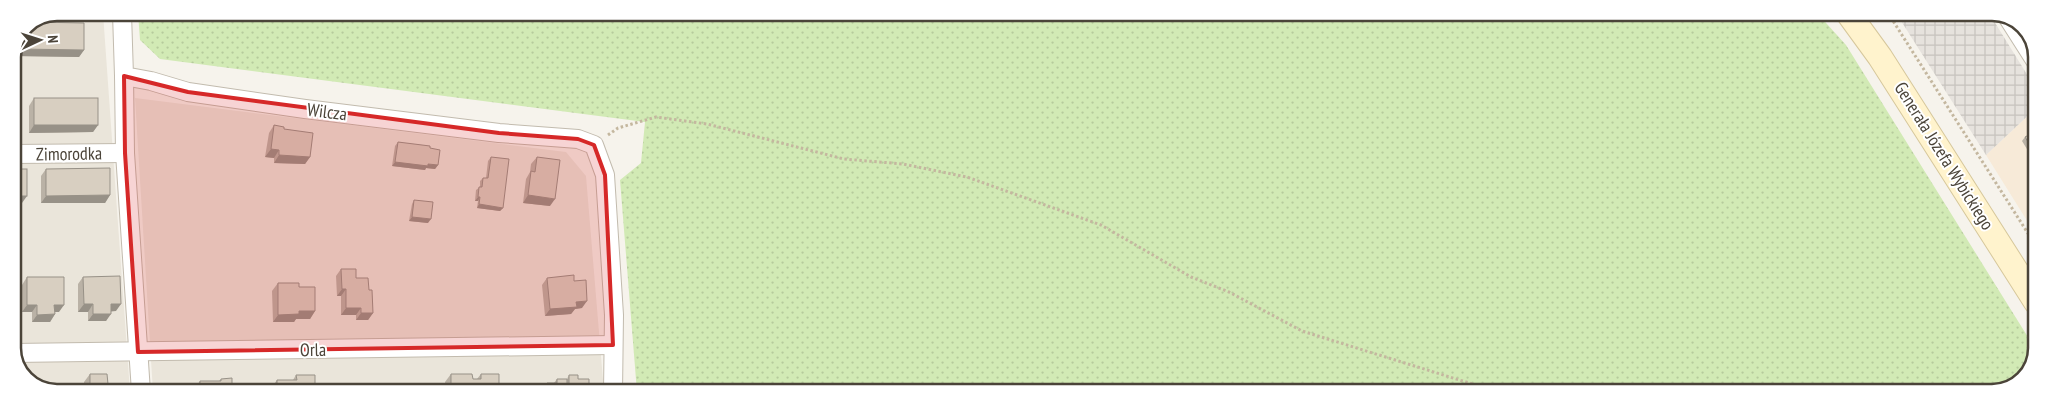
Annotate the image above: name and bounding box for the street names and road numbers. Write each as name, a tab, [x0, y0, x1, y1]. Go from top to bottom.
street label: Generała Józefa Wybickiego	[1890, 77, 1999, 234]
street label: Wilcza	[306, 98, 348, 125]
street label: Zimorodka	[36, 141, 102, 166]
street label: Orla	[300, 338, 326, 361]

